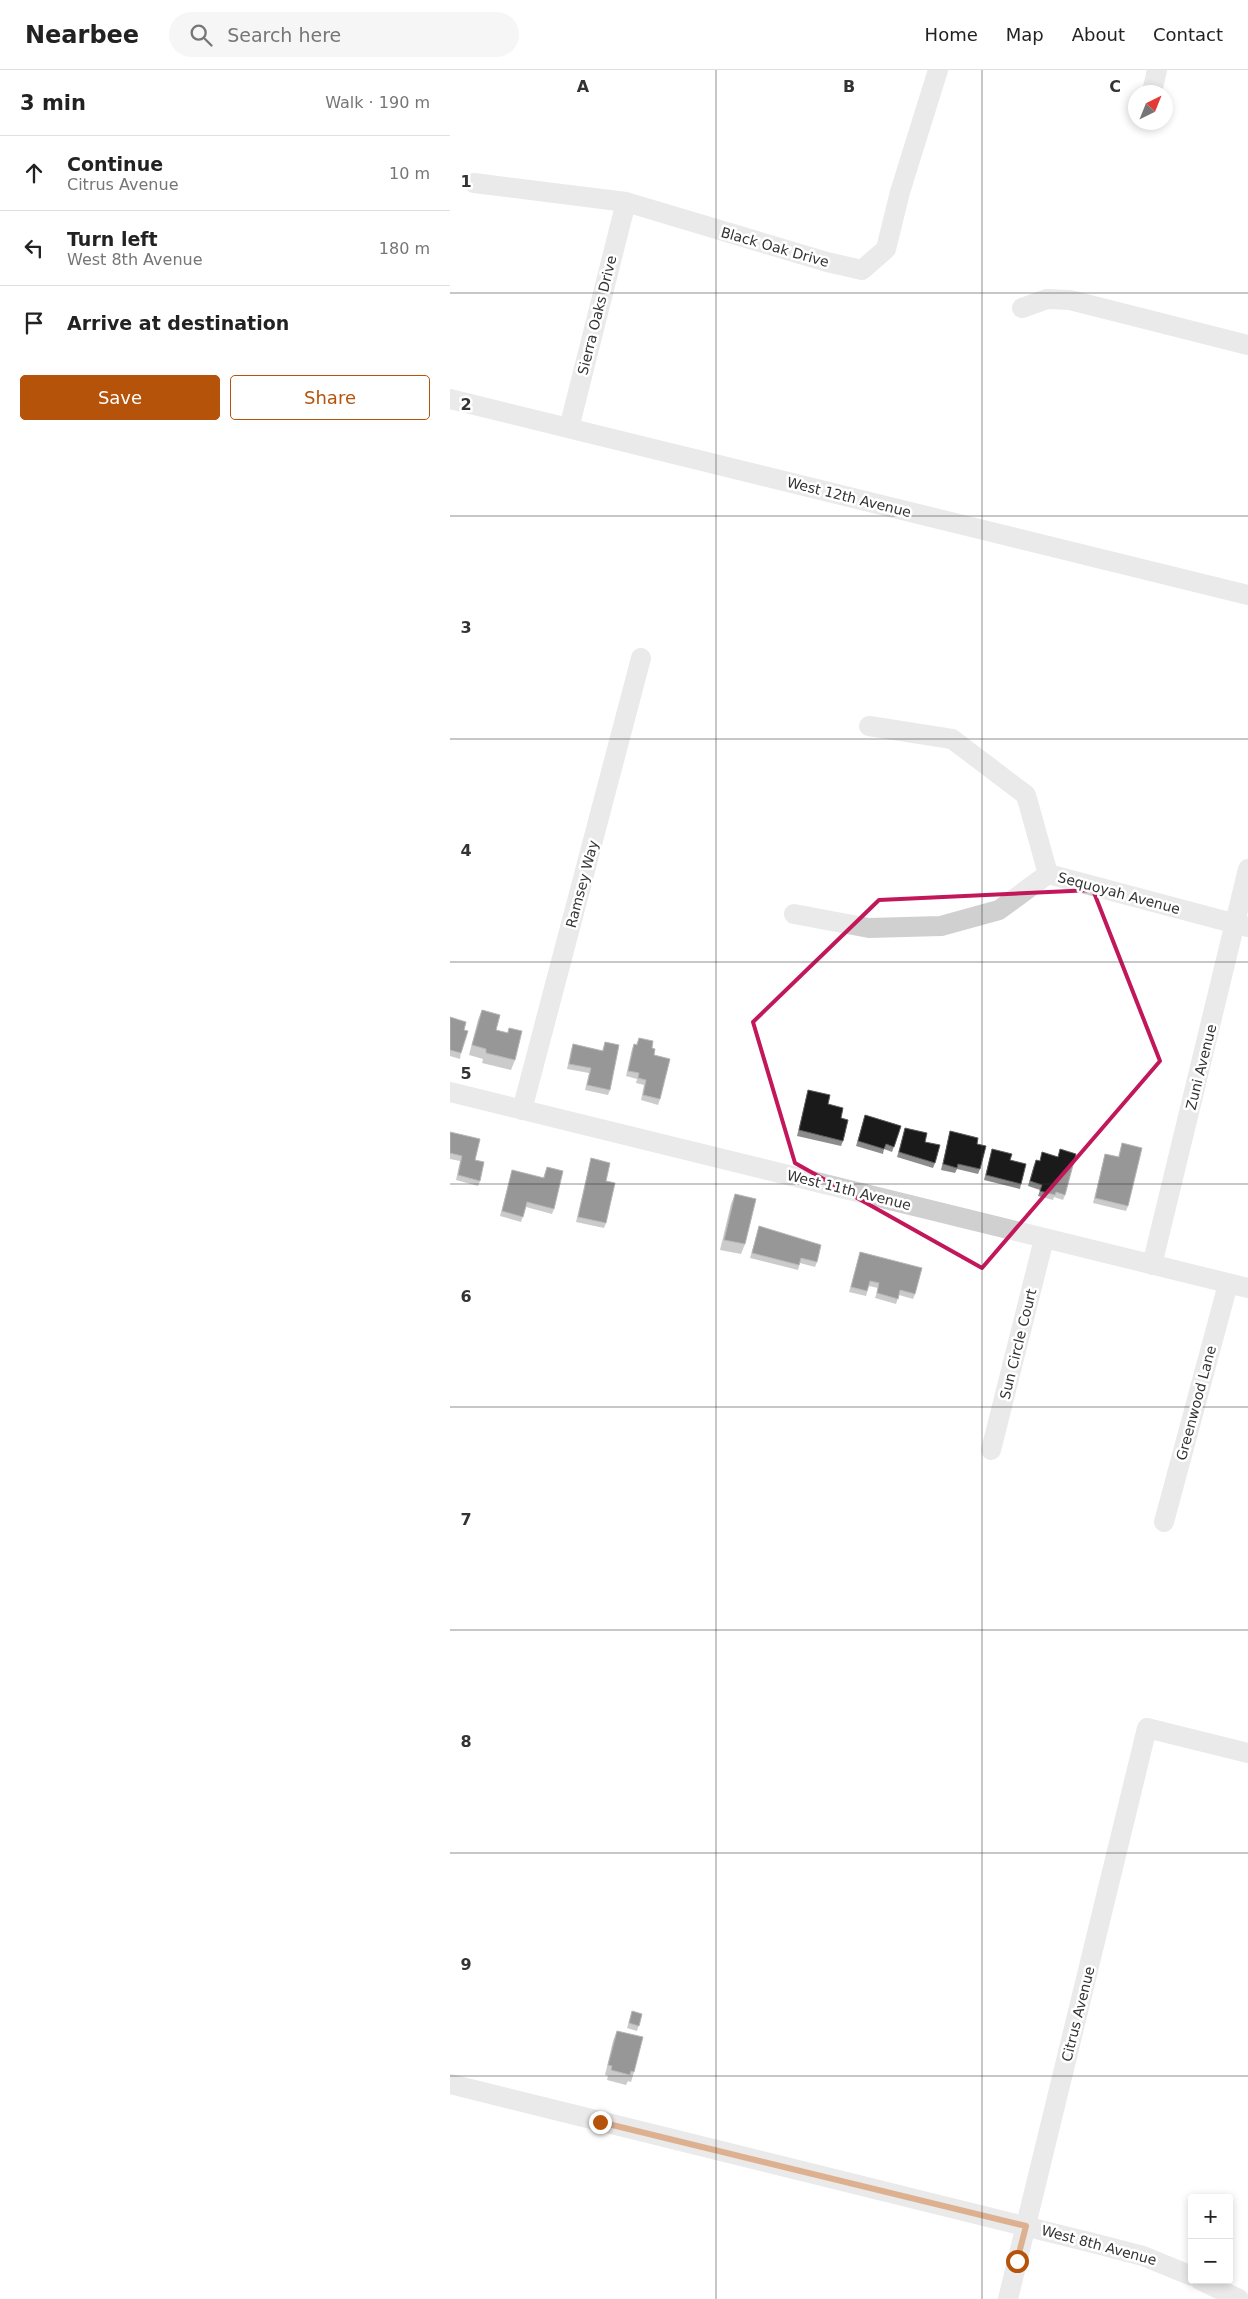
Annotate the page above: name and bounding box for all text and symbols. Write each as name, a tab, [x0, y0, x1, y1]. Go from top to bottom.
search box	[169, 12, 519, 57]
text: Nearbee	[25, 21, 139, 49]
icon: search	[187, 21, 215, 49]
text: Search here	[227, 24, 341, 46]
text: Home	[925, 24, 978, 45]
text: Map	[1006, 24, 1044, 45]
text: About	[1072, 24, 1125, 45]
text: Contact	[1153, 24, 1223, 45]
text: A	[577, 77, 590, 96]
text: B	[843, 77, 855, 96]
text: C	[1109, 77, 1121, 96]
north arrow	[1128, 85, 1173, 130]
text: 3 min	[20, 91, 86, 115]
text: Walk · 190 m	[325, 93, 430, 112]
text: Continue	[67, 153, 163, 175]
icon: ahead	[20, 159, 48, 187]
text: 10 m	[389, 164, 430, 183]
text: 1	[460, 172, 472, 191]
text: Citrus Avenue	[67, 175, 178, 194]
street label: Black Oak Drive	[719, 224, 831, 270]
text: Turn left	[67, 228, 158, 250]
icon: left	[20, 234, 48, 262]
text: 180 m	[379, 239, 430, 258]
text: West 8th Avenue	[67, 250, 203, 269]
street label: Sierra Oaks Drive	[574, 254, 620, 376]
icon: arrive	[20, 309, 48, 337]
text: Arrive at destination	[67, 312, 289, 334]
button: Save	[20, 375, 220, 420]
button: Share	[230, 375, 430, 420]
text: 2	[460, 395, 472, 414]
street label: West 12th Avenue	[785, 474, 913, 520]
text: 3	[460, 618, 472, 637]
street label: Ramsey Way	[563, 838, 601, 930]
text: 4	[460, 841, 472, 860]
street label: Sequoyah Avenue	[1056, 869, 1182, 917]
street label: Zuni Avenue	[1183, 1023, 1219, 1111]
text: 5	[460, 1064, 472, 1083]
street label: West 11th Avenue	[785, 1167, 913, 1213]
text: 6	[460, 1287, 472, 1306]
street label: Sun Circle Court	[997, 1287, 1040, 1401]
street label: Greenwood Lane	[1173, 1344, 1219, 1462]
text: 7	[460, 1510, 472, 1529]
text: 8	[460, 1732, 472, 1751]
text: 9	[460, 1955, 472, 1974]
street label: Citrus Avenue	[1058, 1965, 1098, 2063]
route end	[589, 2111, 612, 2134]
map controls	[1188, 2194, 1233, 2284]
button: +	[1188, 2194, 1233, 2239]
street label: West 8th Avenue	[1040, 2222, 1158, 2268]
button: −	[1188, 2239, 1233, 2284]
route start	[1006, 2250, 1029, 2273]

